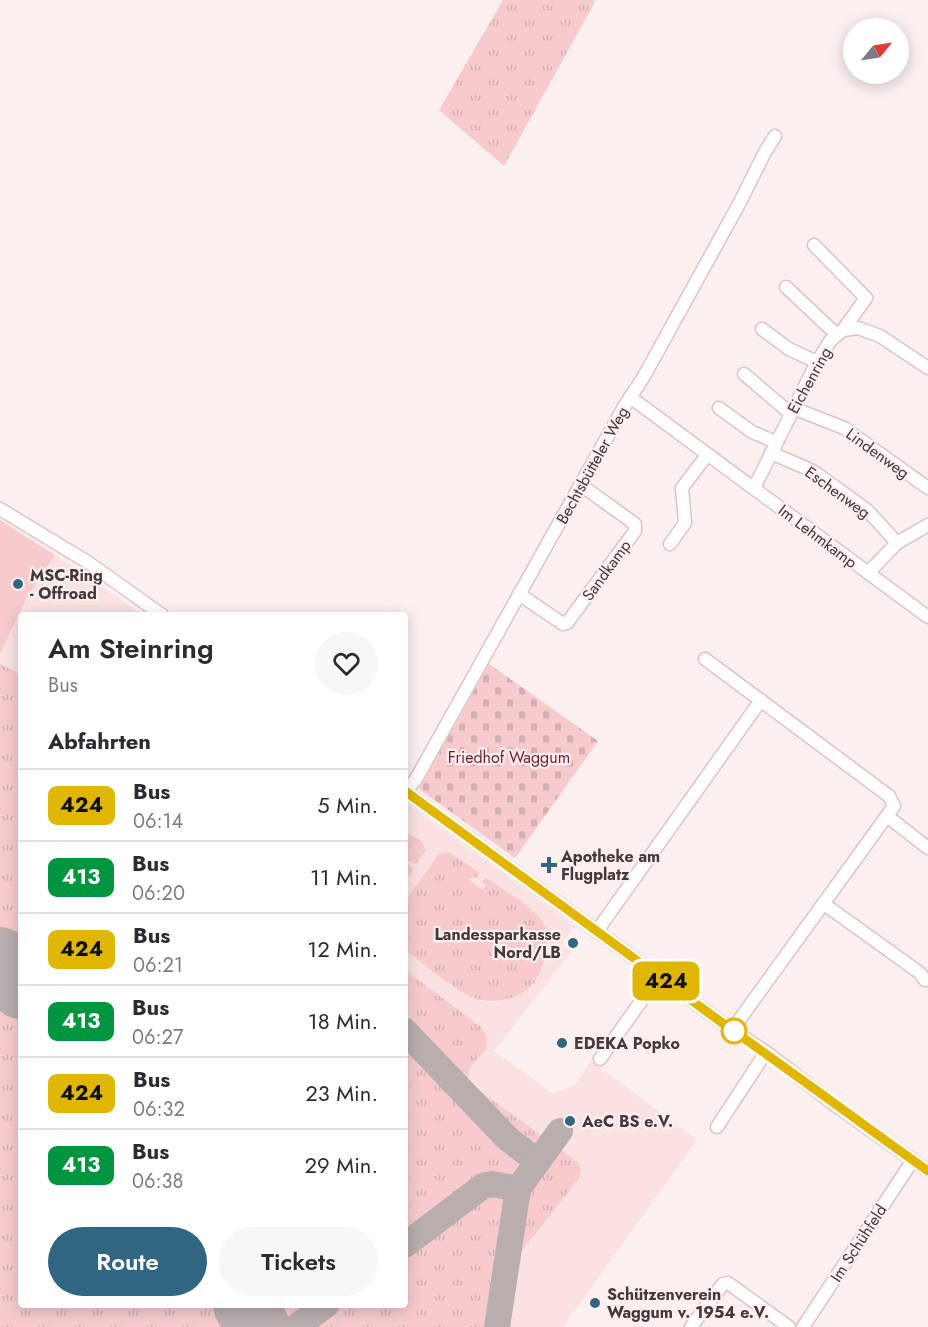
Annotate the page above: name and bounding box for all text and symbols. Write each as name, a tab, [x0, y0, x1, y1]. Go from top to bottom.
north arrow	[843, 18, 909, 84]
map controls	[843, 18, 909, 84]
street label: Eichenring	[782, 343, 837, 418]
street label: Bechtsbütteler Weg	[551, 402, 634, 528]
street label: Lindenweg	[841, 423, 914, 484]
street label: Eschenweg	[800, 461, 875, 524]
street label: Im Lehmkamp	[773, 499, 862, 574]
street label: Sandkamp	[576, 535, 636, 606]
place label: MSC-Ring - Offroad	[30, 564, 103, 605]
marker: MSC-Ring - Offroad	[11, 577, 25, 591]
text: Am Steinring	[48, 628, 214, 669]
button: heart	[315, 632, 378, 695]
text: Bus	[48, 671, 78, 700]
text: Abfahrten	[48, 725, 151, 757]
park label: Friedhof Waggum	[448, 746, 570, 769]
text: Bus	[133, 775, 170, 807]
text: 5 Min.	[317, 789, 378, 821]
text: 424	[60, 790, 103, 820]
text: 06:14	[133, 807, 183, 836]
place label: Apotheke am Flugplatz	[560, 845, 660, 886]
text: Bus	[132, 847, 169, 879]
marker: Apotheke am Flugplatz	[542, 858, 556, 872]
text: 11 Min.	[310, 861, 378, 893]
text: 413	[62, 862, 100, 892]
text: 06:20	[132, 879, 185, 908]
text: Bus	[133, 919, 170, 951]
place label: Landessparkasse Nord/LB	[434, 923, 561, 964]
text: 12 Min.	[307, 933, 378, 965]
text: 424	[60, 934, 103, 964]
marker: Landessparkasse Nord/LB	[566, 936, 580, 950]
text: 06:21	[133, 951, 183, 980]
line badge: 424	[632, 962, 700, 1000]
text: 424	[644, 966, 688, 996]
text: Bus	[132, 991, 169, 1023]
text: 18 Min.	[308, 1005, 378, 1037]
text: 413	[62, 1006, 100, 1036]
unlabelled marker	[721, 1018, 747, 1044]
text: 06:27	[132, 1023, 183, 1052]
place label: EDEKA Popko	[574, 1032, 680, 1055]
marker: EDEKA Popko	[555, 1036, 569, 1050]
text: Bus	[133, 1063, 170, 1095]
text: 23 Min.	[305, 1077, 378, 1109]
text: 424	[60, 1078, 103, 1108]
text: 06:32	[133, 1095, 185, 1124]
place label: AeC BS e.V.	[581, 1110, 673, 1133]
marker: AeC BS e.V.	[563, 1114, 577, 1128]
text: Bus	[132, 1135, 169, 1167]
text: 29 Min.	[305, 1149, 378, 1181]
text: 413	[62, 1150, 100, 1180]
text: 06:38	[132, 1167, 183, 1196]
street label: Im Schühfeld	[825, 1200, 892, 1287]
button: Route	[48, 1227, 207, 1296]
button: Tickets	[219, 1227, 378, 1296]
place label: Schützenverein Waggum v. 1954 e.V.	[607, 1283, 769, 1324]
marker: Schützenverein Waggum v. 1954 e.V.	[588, 1296, 602, 1310]

